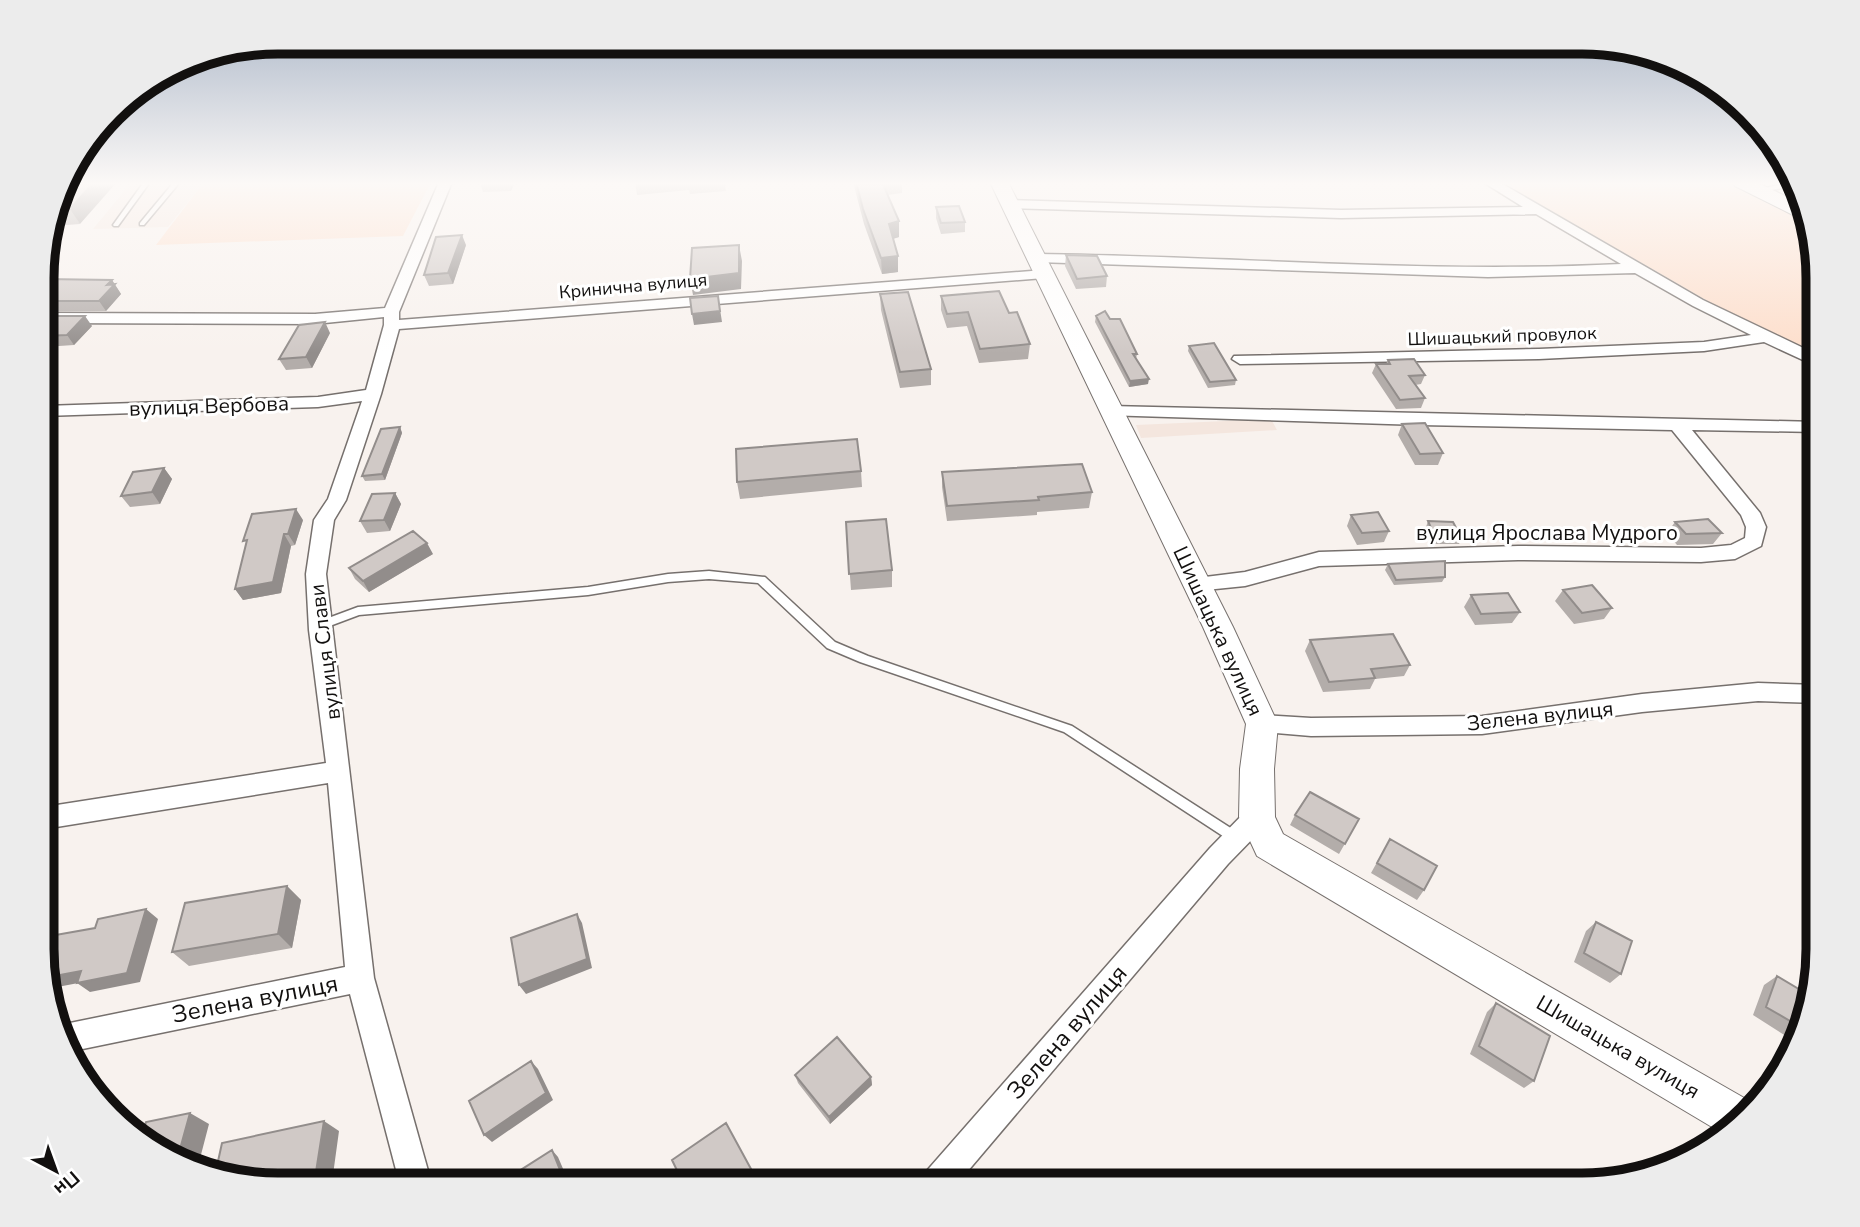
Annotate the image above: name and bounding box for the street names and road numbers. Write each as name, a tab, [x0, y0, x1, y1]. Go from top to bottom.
street label: Кринична вулиця	[558, 268, 708, 304]
street label: Шишацький провулок	[1407, 321, 1597, 351]
street label: вулиця Вербова	[129, 389, 289, 423]
street label: вулиця Ярослава Мудрого	[1416, 519, 1678, 547]
street label: Шишацька вулиця	[1166, 542, 1270, 720]
street label: вулиця Слави	[303, 582, 347, 722]
street label: Зелена вулиця	[1465, 694, 1615, 738]
street label: Зелена вулиця	[1000, 958, 1134, 1106]
street label: Зелена вулиця	[169, 967, 341, 1031]
street label: Шишацька вулиця	[1531, 989, 1705, 1105]

